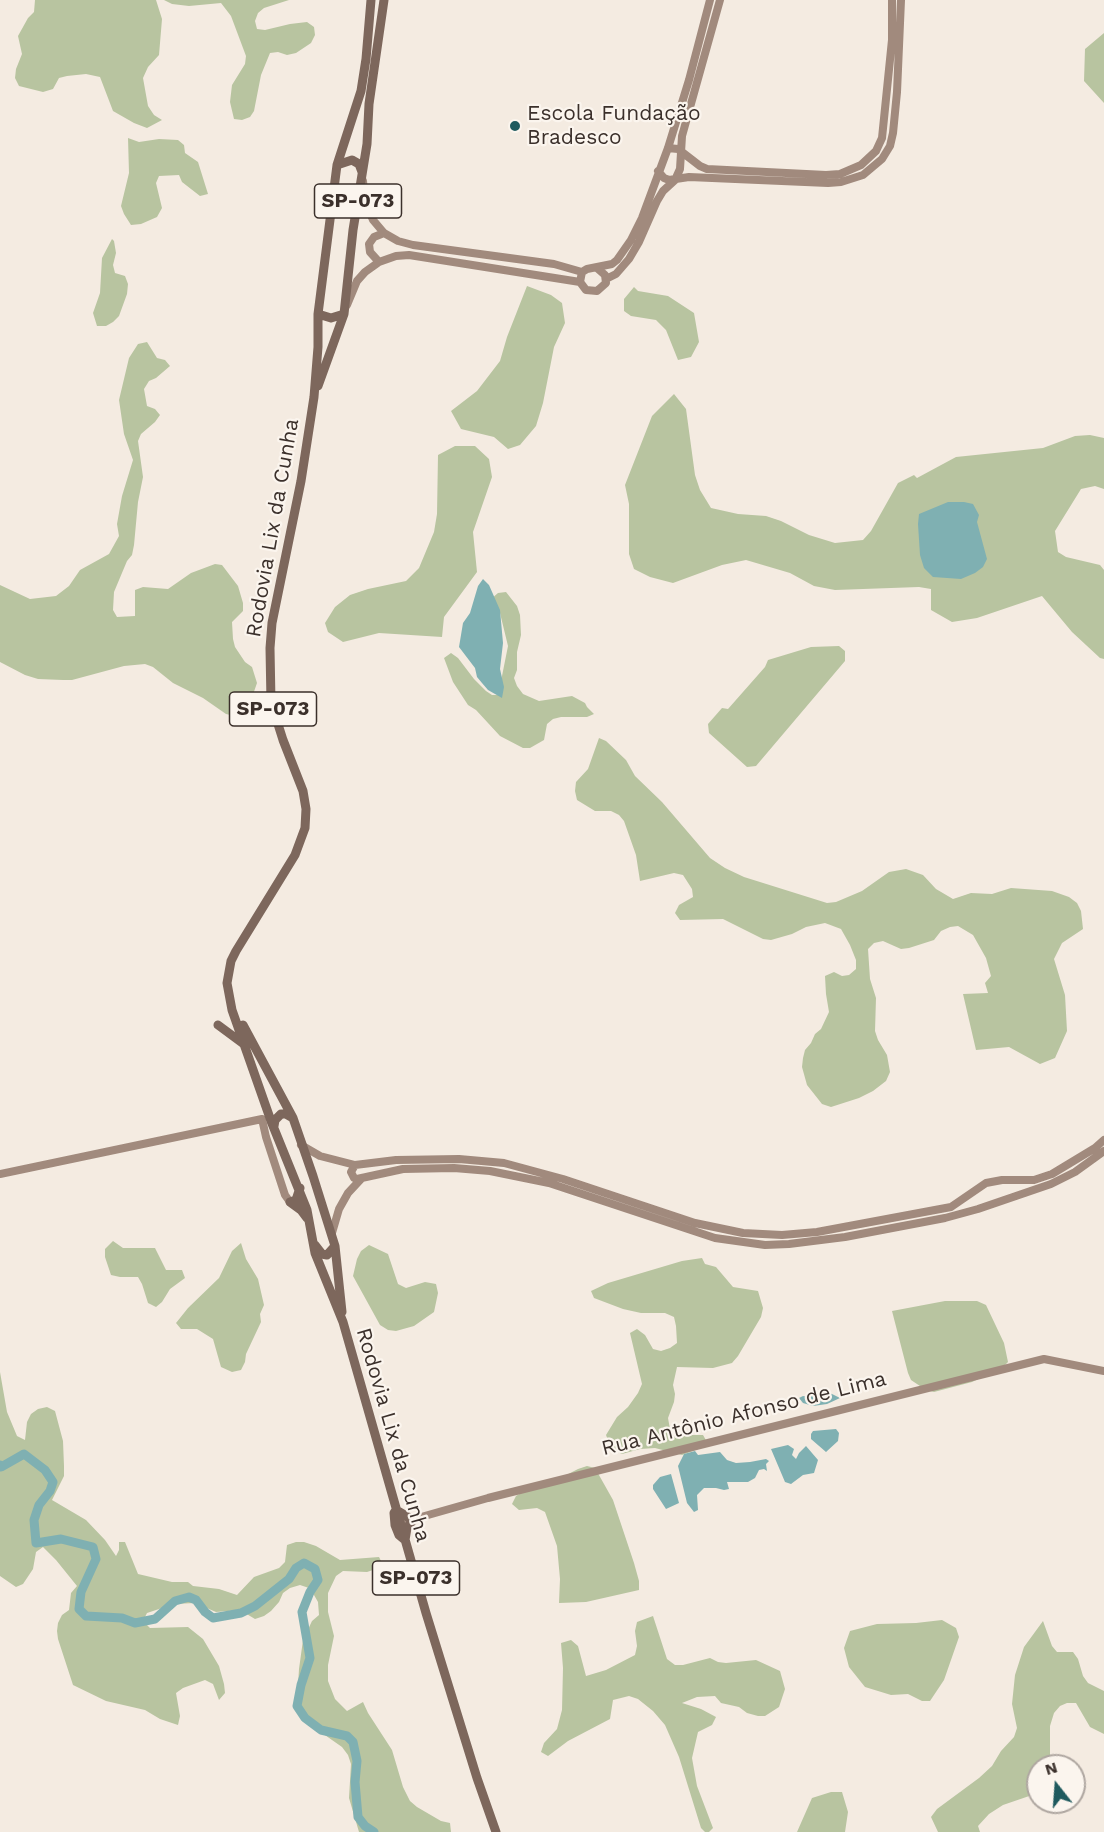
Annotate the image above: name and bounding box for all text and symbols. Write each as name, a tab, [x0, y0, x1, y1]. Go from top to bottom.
place label: Escola Fundação Bradesco	[527, 101, 700, 151]
marker: Escola Fundação Bradesco	[508, 119, 522, 133]
road number: SP-073	[314, 184, 401, 218]
street label: Rodovia Lix da Cunha	[241, 417, 305, 639]
road number: SP-073	[230, 692, 316, 726]
street label: Rodovia Lix da Cunha	[350, 1325, 436, 1545]
street label: Rua Antônio Afonso de Lima	[599, 1366, 889, 1462]
road number: SP-073	[372, 1561, 460, 1595]
north arrow	[1026, 1754, 1086, 1814]
text: N	[1043, 1757, 1060, 1779]

